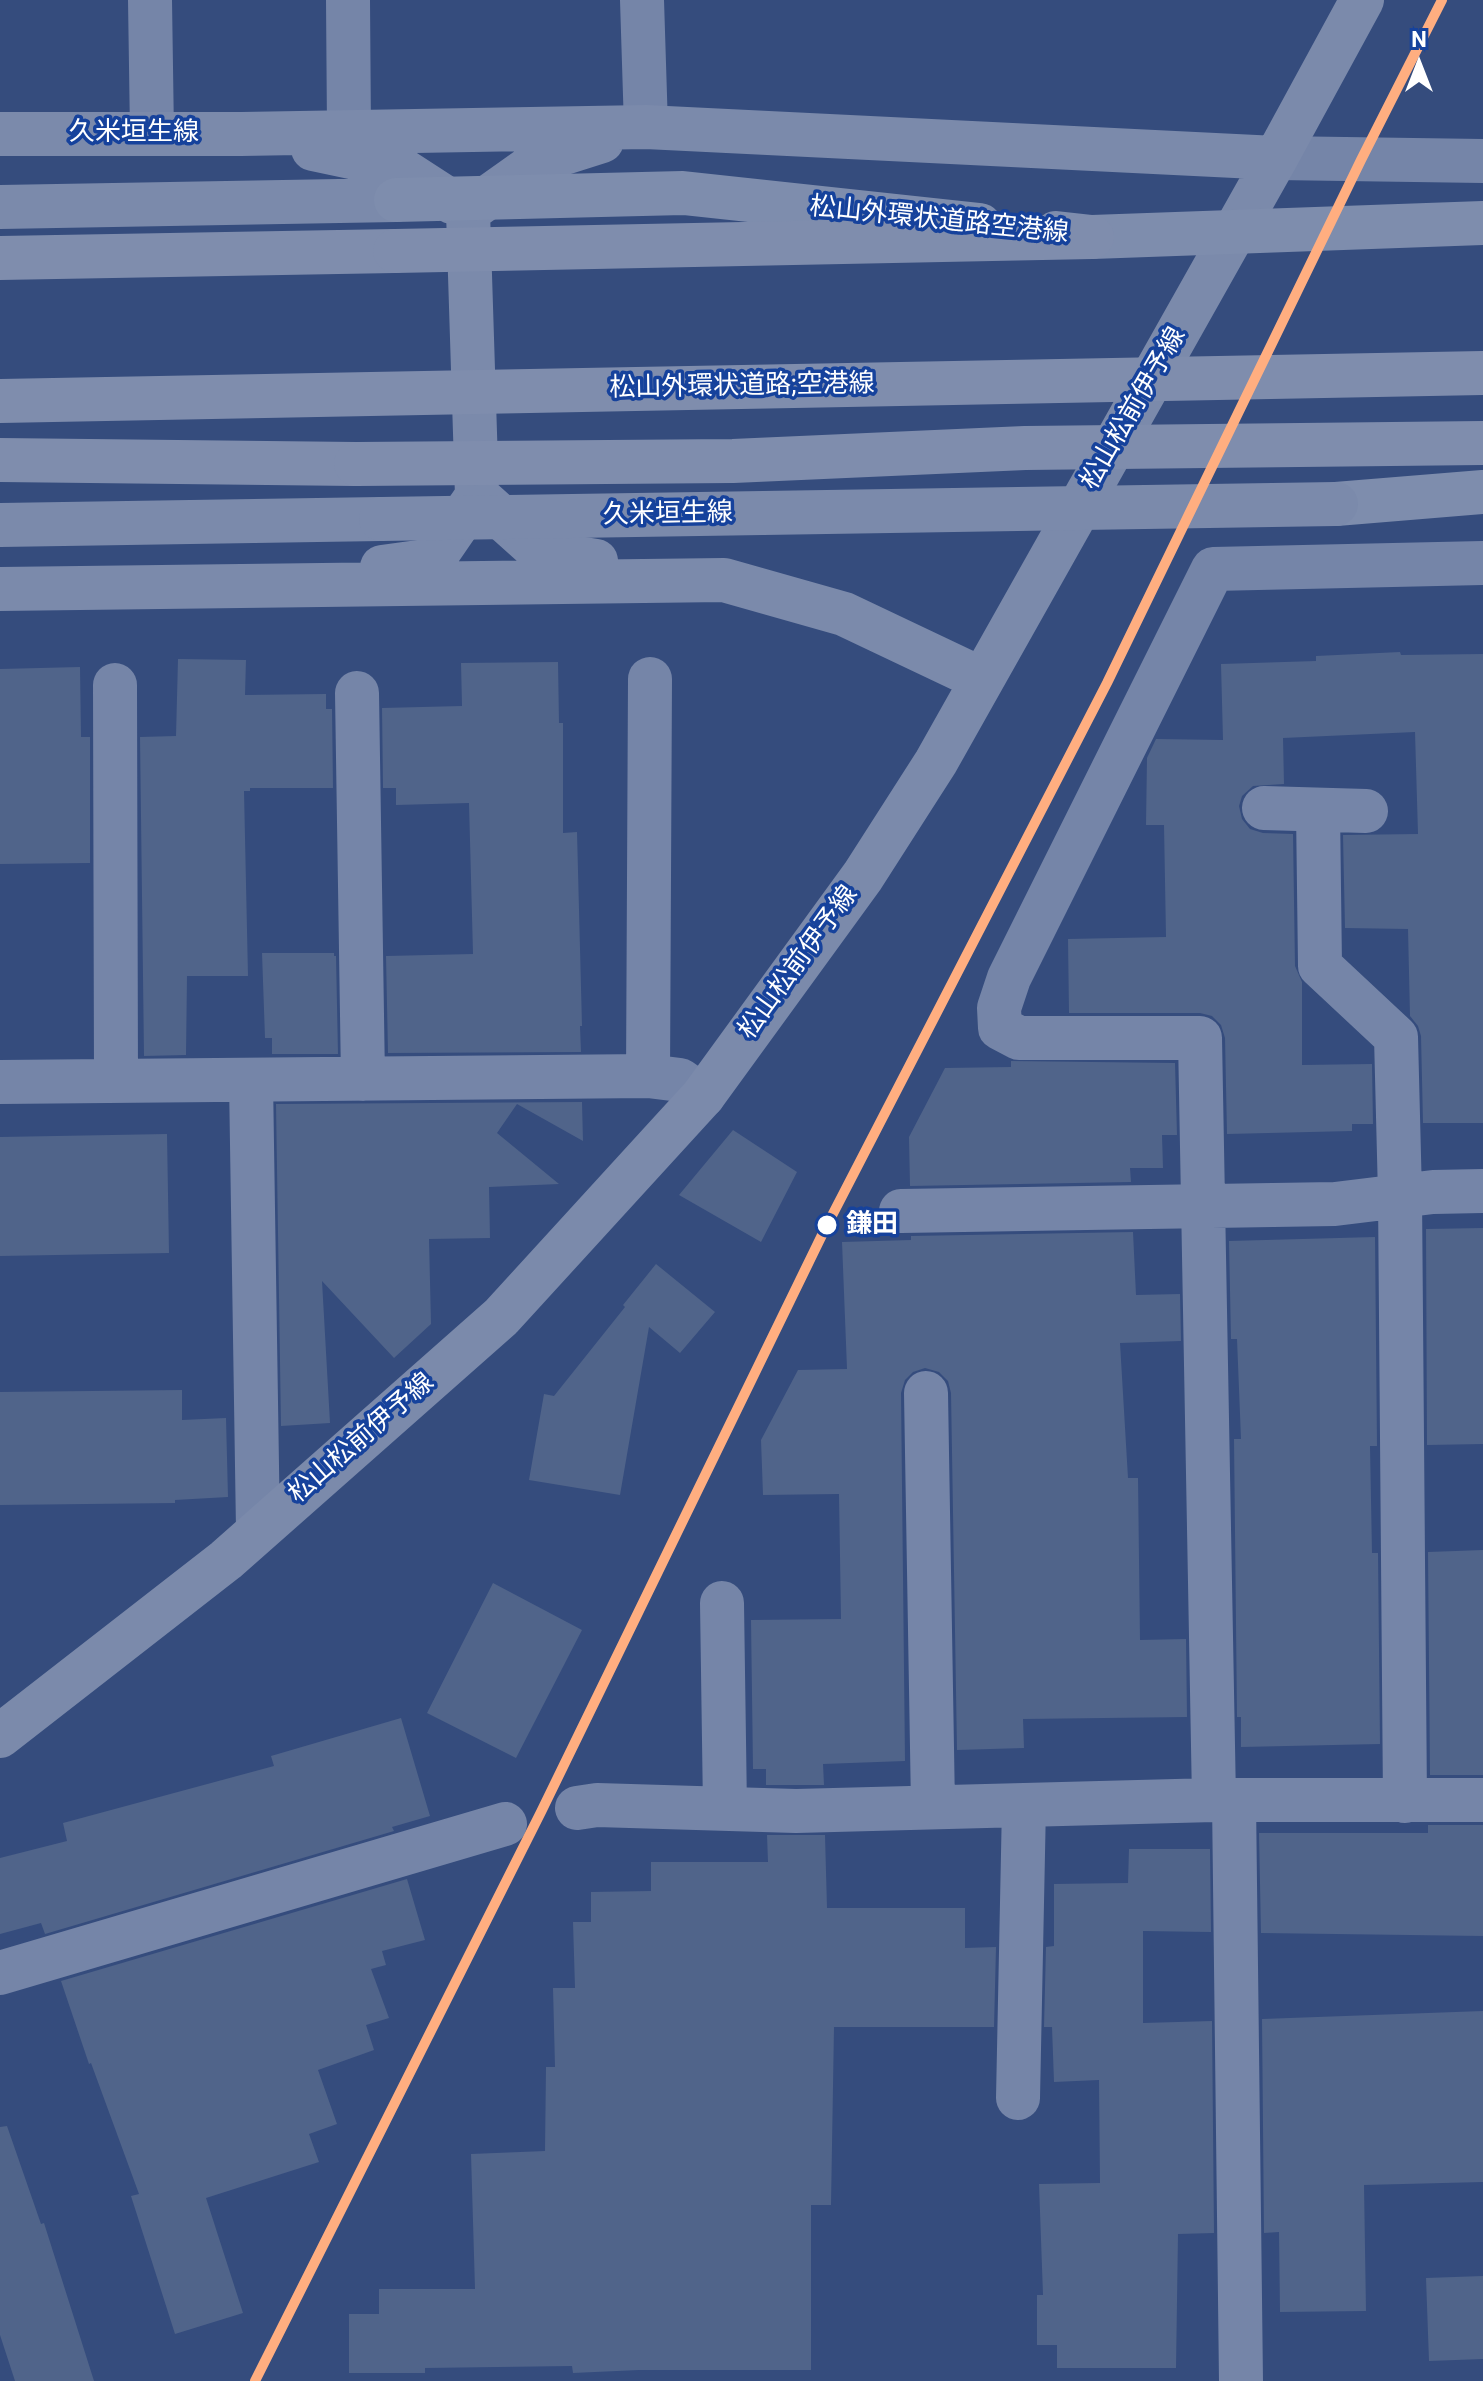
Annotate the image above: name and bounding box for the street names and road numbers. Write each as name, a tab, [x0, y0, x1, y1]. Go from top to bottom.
street label: 久米垣生線	[69, 117, 199, 149]
street label: 松山外環状道路空港線	[808, 192, 1070, 250]
street label: 松山松前伊予線	[1075, 322, 1193, 496]
street label: 松山外環状道路;空港線	[609, 369, 875, 405]
street label: 久米垣生線	[603, 498, 733, 532]
street label: 松山松前伊予線	[733, 880, 865, 1046]
street label: 松山松前伊予線	[283, 1368, 441, 1510]

